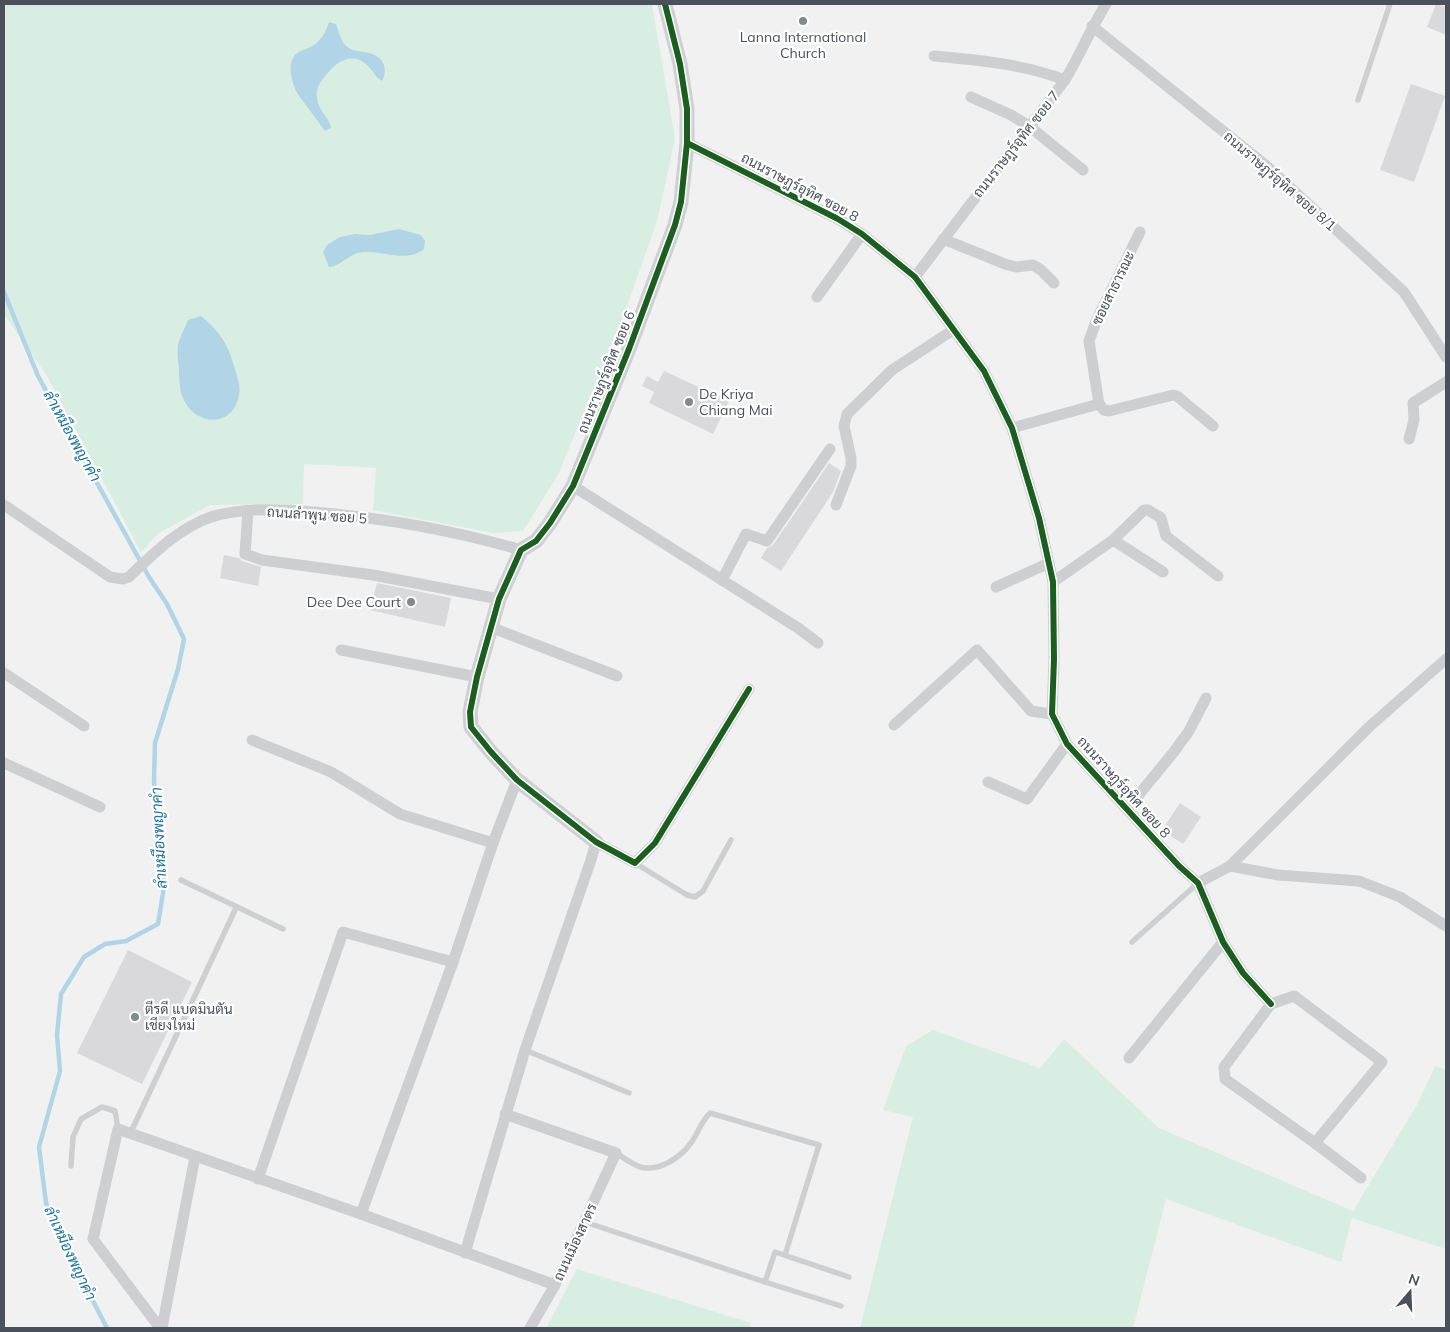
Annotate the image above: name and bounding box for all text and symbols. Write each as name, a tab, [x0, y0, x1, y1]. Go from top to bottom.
marker: Lanna International Church	[797, 15, 809, 27]
place label: Lanna International Church	[740, 28, 866, 62]
street label: ถนนราษฎร์อุทิศ ซอย 7	[969, 87, 1064, 202]
street label: ถนนราษฎร์อุทิศ ซอย 8/1	[1219, 127, 1340, 236]
street label: ถนนราษฎร์อุทิศ ซอย 8	[738, 148, 862, 227]
street label: ซอยสาธารณะ	[1087, 248, 1139, 328]
street label: ถนนราษฎร์อุทิศ ซอย 6	[573, 308, 640, 436]
place label: De Kriya Chiang Mai	[699, 385, 773, 419]
water label: ลำเหมืองพญาคำ	[39, 387, 105, 485]
marker: De Kriya Chiang Mai	[683, 396, 695, 408]
street label: ถนนลำพูน ซอย 5	[266, 503, 368, 528]
place label: Dee Dee Court	[307, 593, 401, 611]
marker: Dee Dee Court	[405, 596, 417, 608]
street label: ถนนราษฎร์อุทิศ ซอย 8	[1073, 732, 1174, 842]
water label: ลำเหมืองพญาคำ	[146, 787, 171, 889]
place label: ตีรดี แบดมินตัน เชียงใหม่	[145, 1000, 233, 1034]
marker: ตีรดี แบดมินตัน เชียงใหม่	[129, 1011, 141, 1023]
street label: ถนนเมืองสาตร	[549, 1200, 601, 1284]
water label: ลำเหมืองพญาคำ	[40, 1203, 101, 1303]
north arrow	[1385, 1267, 1435, 1317]
text: N	[1406, 1269, 1422, 1290]

